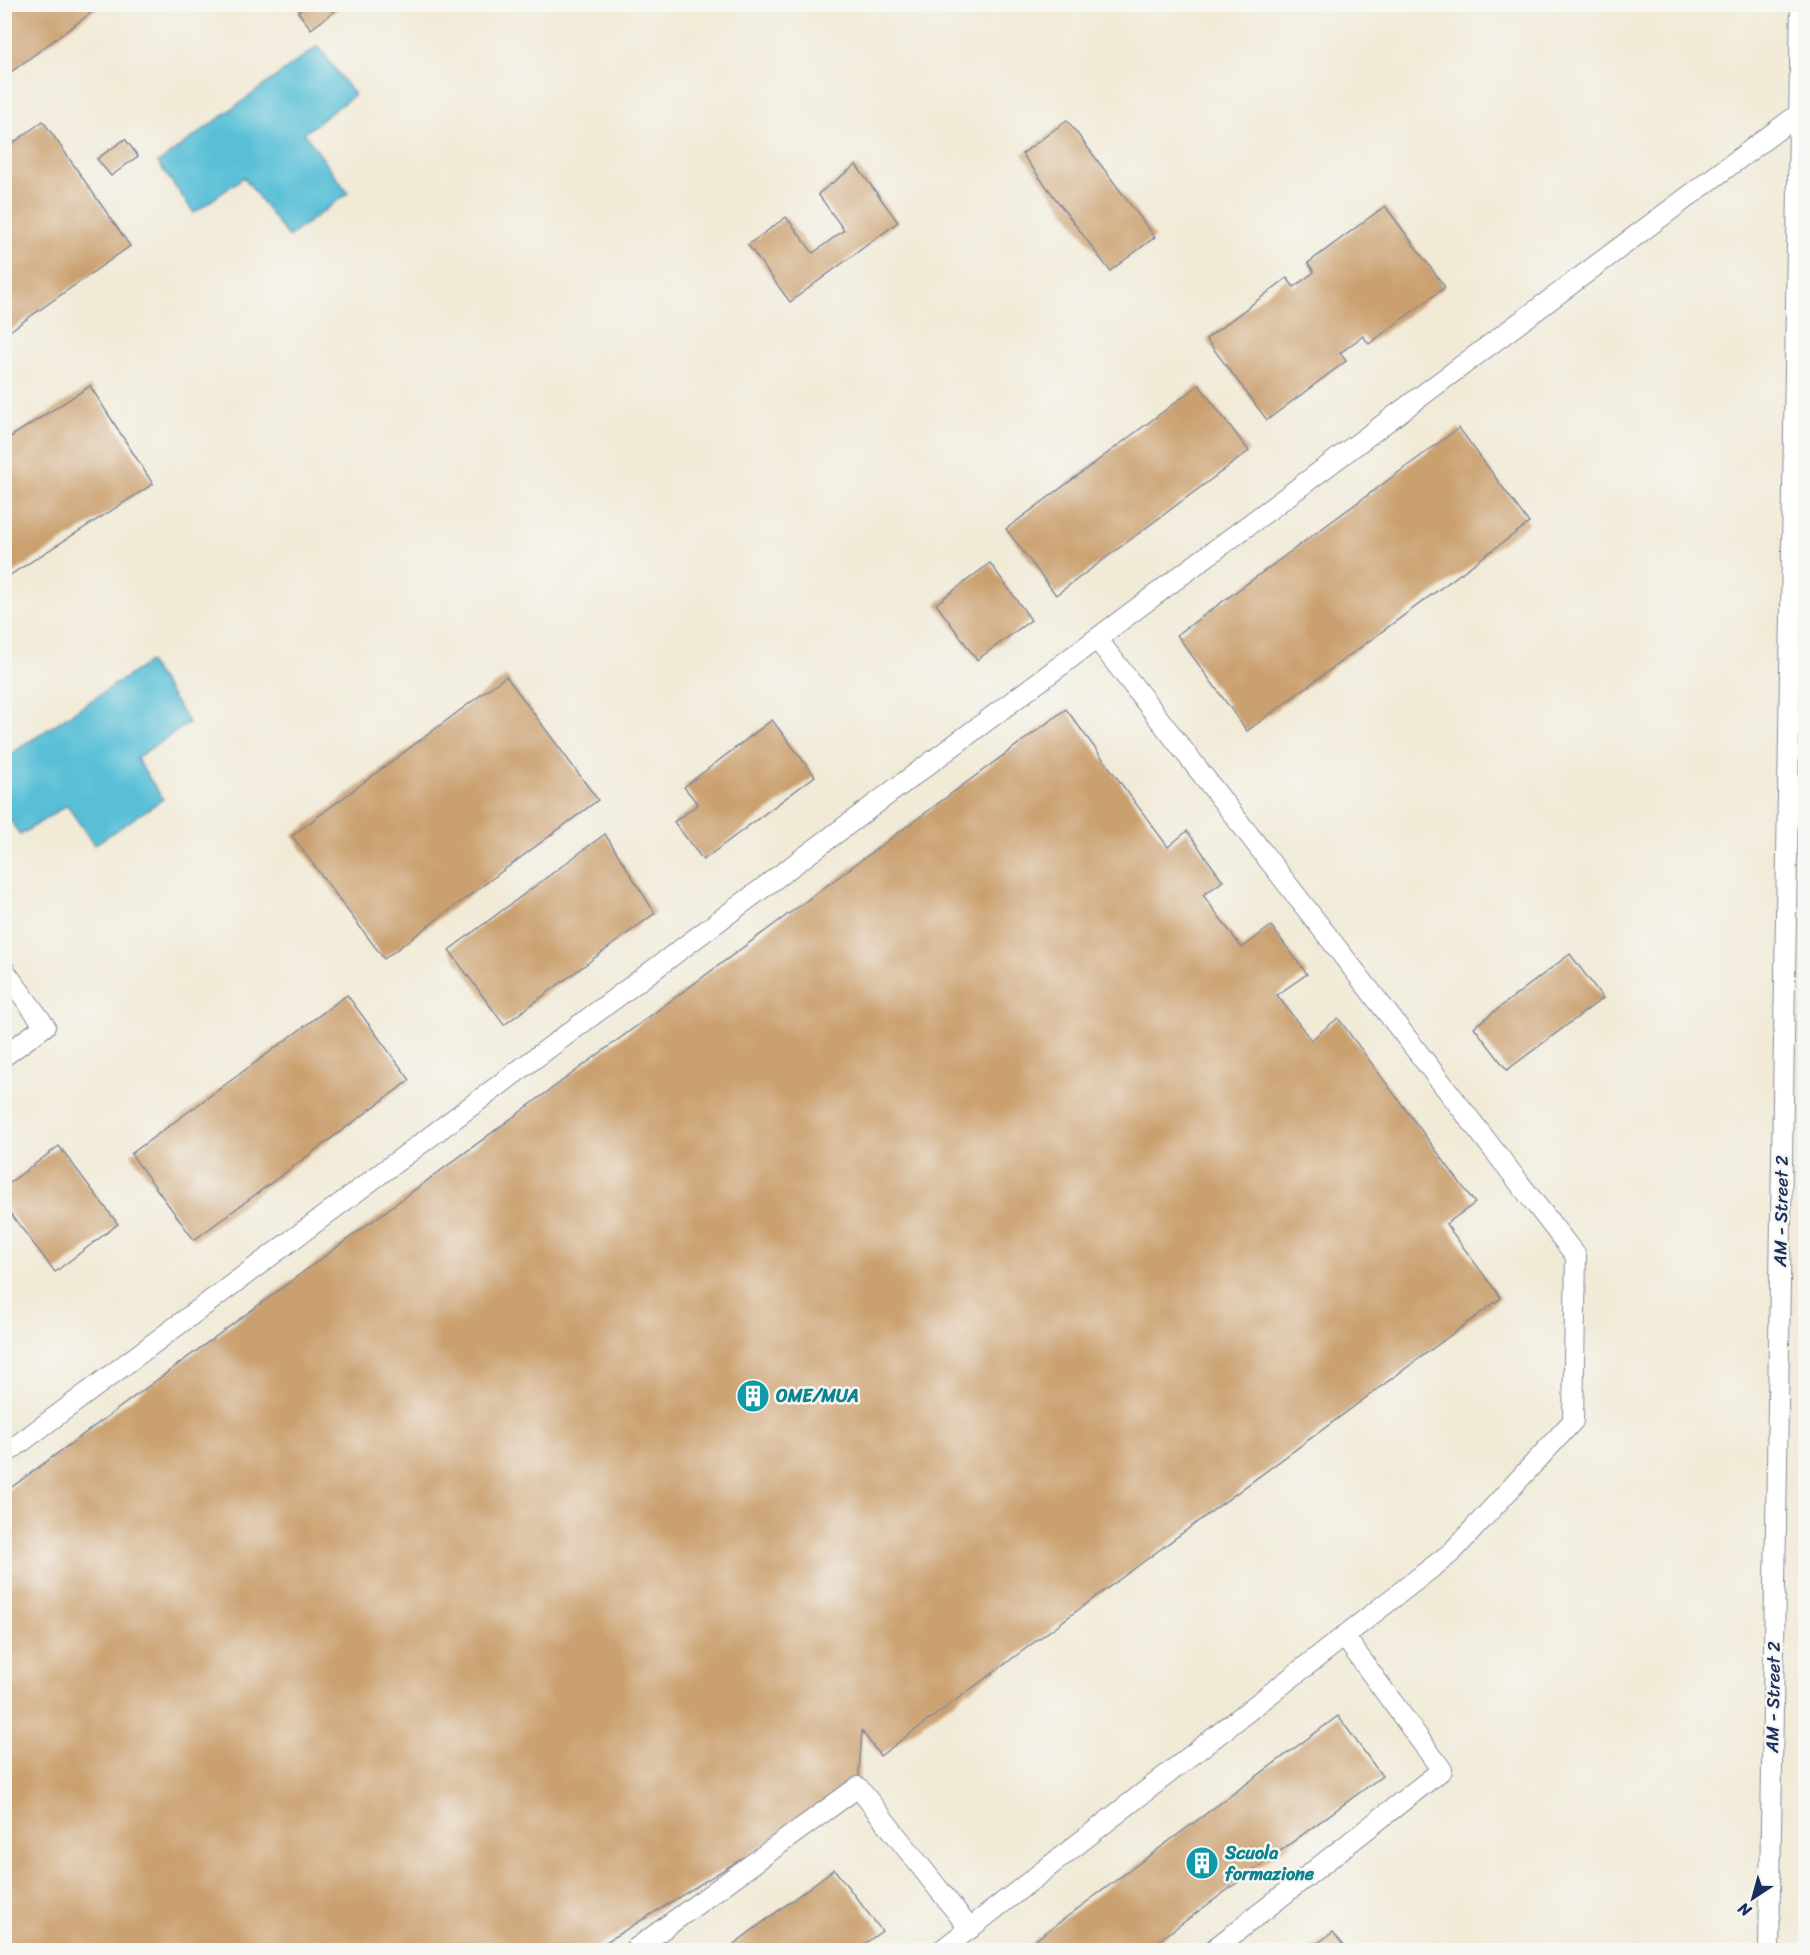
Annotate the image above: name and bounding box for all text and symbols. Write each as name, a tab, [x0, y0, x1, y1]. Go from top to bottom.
street label: AM - Street 2	[1764, 1155, 1798, 1268]
building icon: OME/MUA	[735, 1378, 771, 1414]
place label: OME/MUA	[776, 1380, 859, 1412]
street label: AM - Street 2	[1756, 1641, 1790, 1754]
place label: Scuola formazione	[1224, 1837, 1315, 1890]
building icon: Scuola formazione	[1184, 1845, 1220, 1881]
north arrow	[1723, 1868, 1783, 1928]
text: N	[1731, 1894, 1758, 1925]

